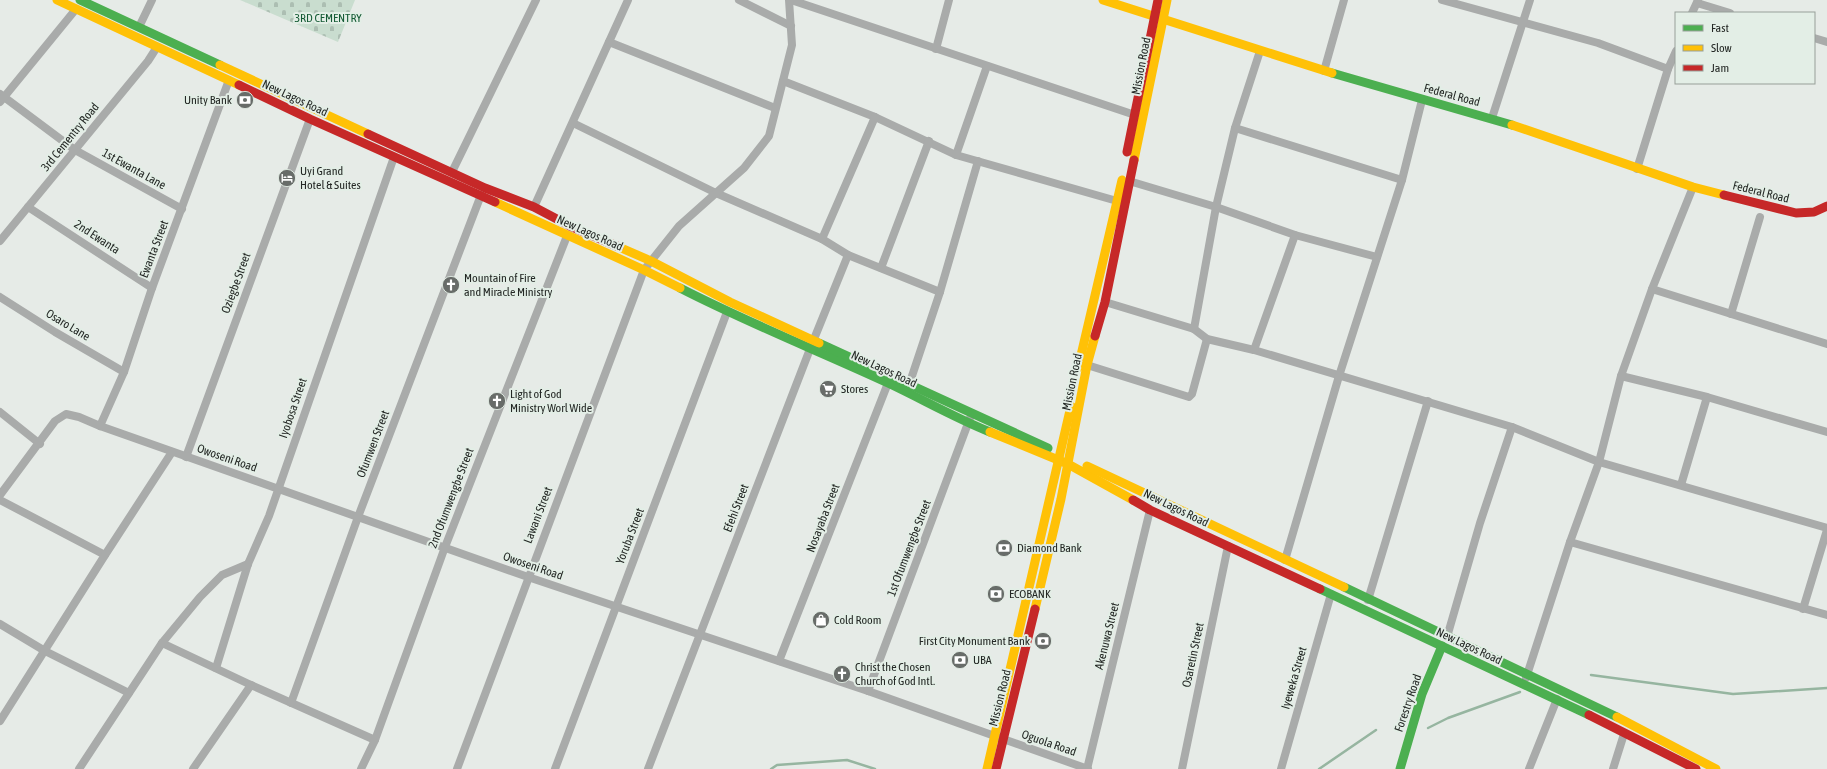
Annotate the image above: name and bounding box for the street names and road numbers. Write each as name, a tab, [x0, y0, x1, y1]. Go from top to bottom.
street label: Mission Road	[1129, 36, 1153, 96]
street label: New Lagos Road	[260, 77, 330, 119]
street label: Federal Road	[1422, 81, 1482, 109]
street label: 3rd Cementry Road	[38, 100, 102, 174]
street label: 1st Ewanta Lane	[100, 146, 168, 192]
street label: Federal Road	[1731, 178, 1791, 206]
street label: New Lagos Road	[555, 212, 625, 254]
street label: 2nd Ewanta	[72, 217, 122, 257]
street label: Ewanta Street	[137, 218, 172, 280]
street label: Oziegbe Street	[219, 250, 254, 315]
street label: Osaro Lane	[43, 306, 93, 344]
street label: New Lagos Road	[849, 348, 919, 390]
street label: Mission Road	[1059, 352, 1085, 412]
street label: Iyobosa Street	[276, 376, 310, 440]
street label: Ofumwen Street	[354, 408, 392, 480]
street label: Owoseni Road	[195, 441, 259, 475]
street label: 2nd Ofumwengbe Street	[425, 445, 477, 550]
street label: Efehi Street	[720, 481, 752, 534]
street label: Nosayaba Street	[804, 481, 843, 554]
street label: Lawani Street	[521, 484, 555, 545]
street label: New Lagos Road	[1141, 486, 1211, 530]
street label: 1st Ofumwengbe Street	[884, 497, 934, 598]
street label: Yoruba Street	[613, 506, 647, 566]
street label: Owoseni Road	[501, 549, 565, 583]
street label: Akenuwa Street	[1092, 601, 1122, 671]
street label: Osaretin Street	[1179, 621, 1207, 689]
street label: New Lagos Road	[1434, 625, 1504, 667]
street label: Iyeweka Street	[1278, 645, 1310, 711]
street label: Mission Road	[986, 668, 1014, 728]
street label: Forestry Road	[1392, 672, 1424, 734]
street label: Oguola Road	[1020, 727, 1078, 759]

